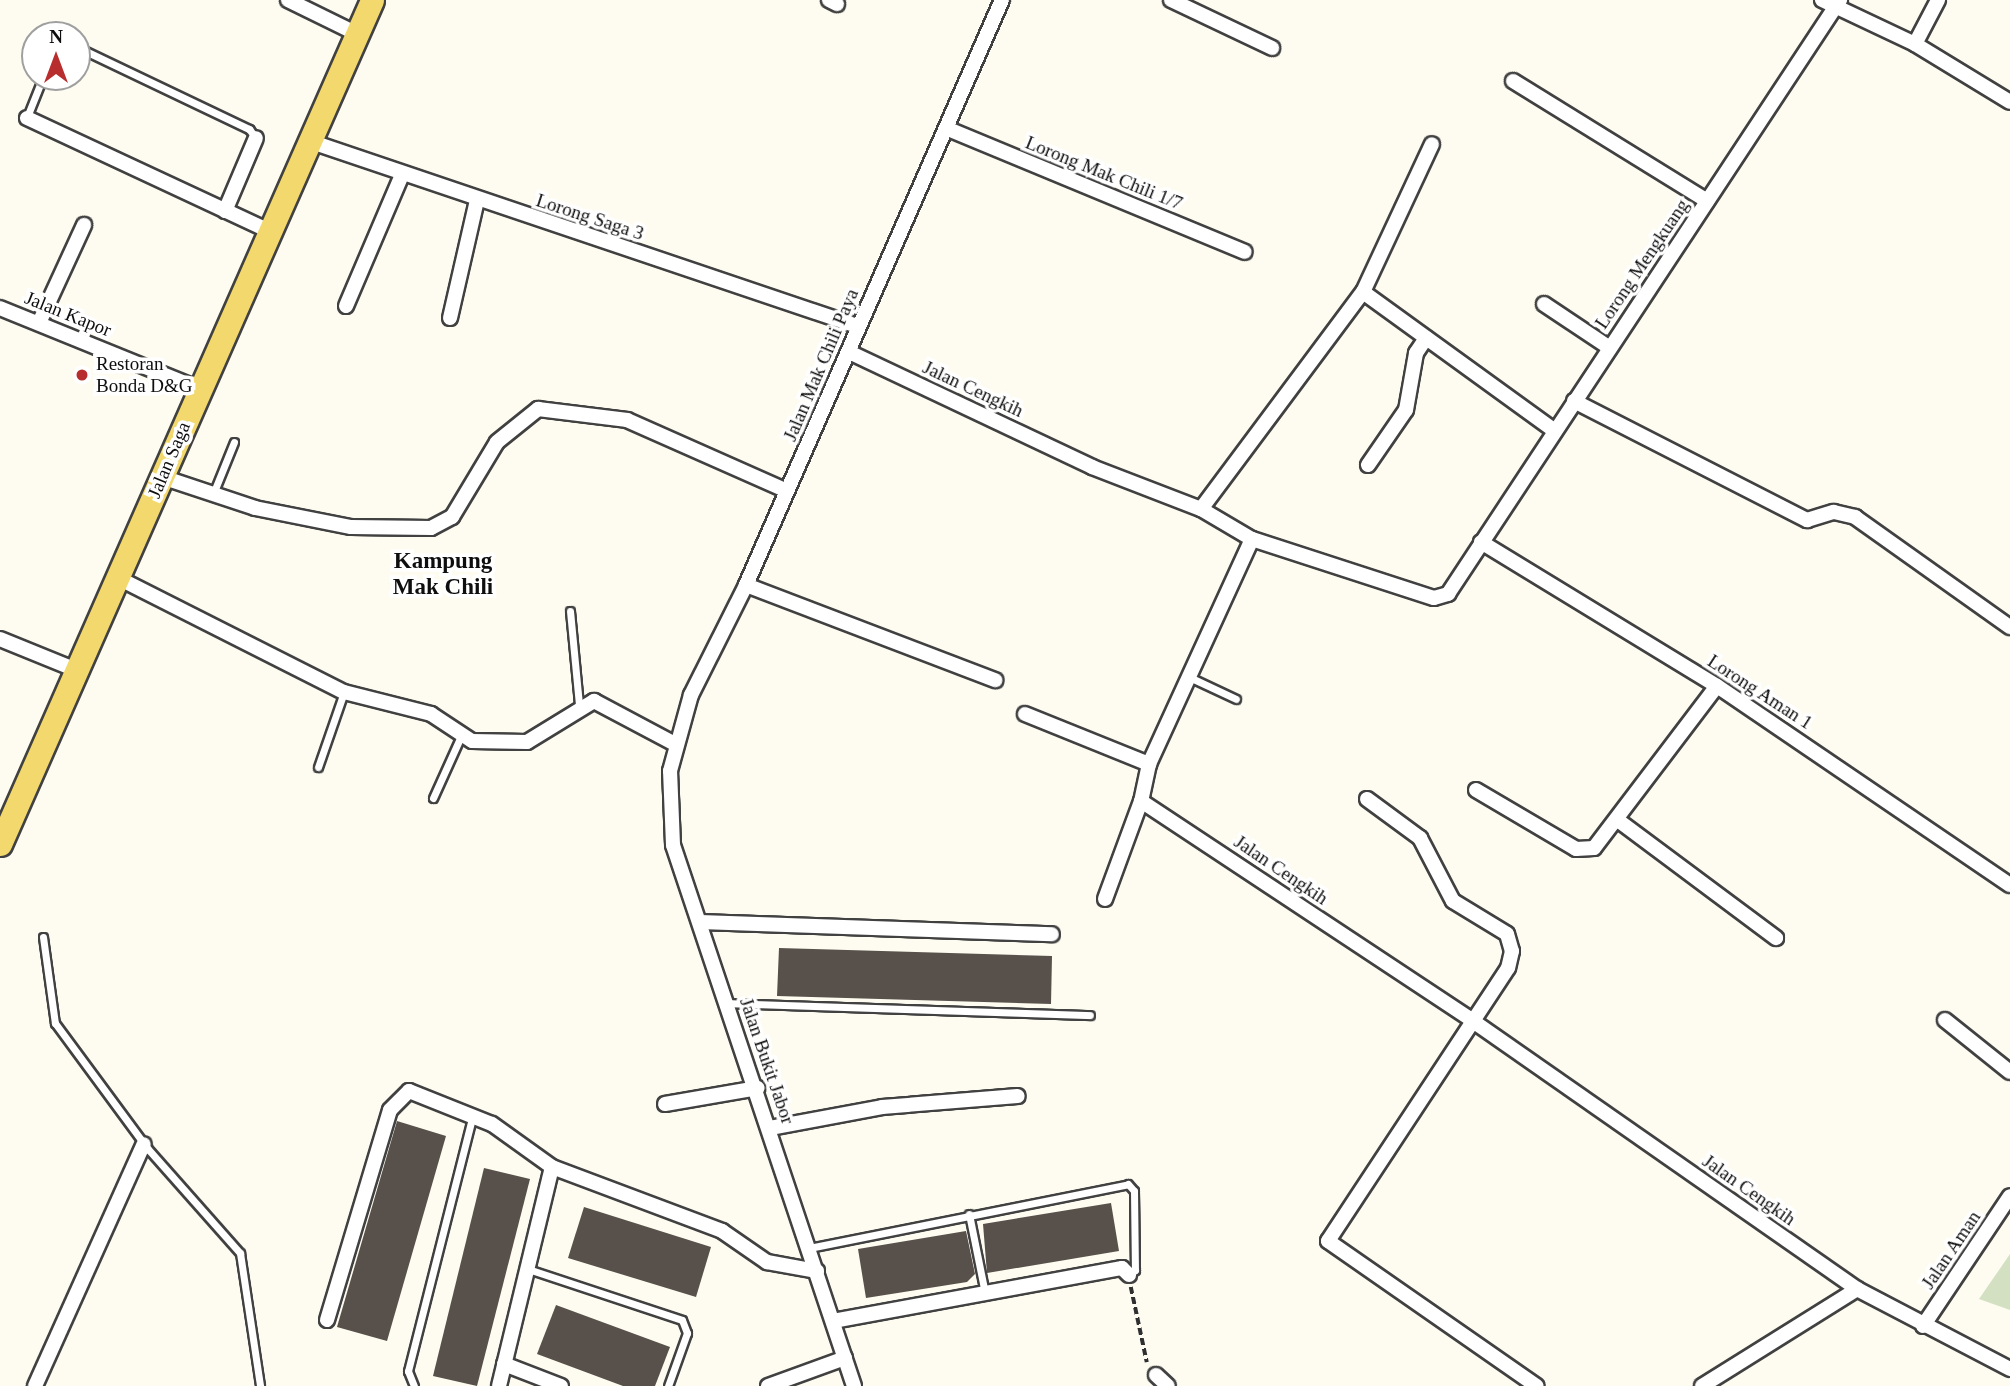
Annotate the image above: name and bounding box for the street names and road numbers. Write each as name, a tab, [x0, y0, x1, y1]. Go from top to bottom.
street label: Lorong Mak Chili 1/7	[1022, 131, 1186, 215]
street label: Lorong Saga 3	[533, 189, 647, 245]
street label: Lorong Mengkuang	[1590, 195, 1694, 333]
street label: Jalan Mak Chili Paya	[779, 285, 863, 445]
street label: Jalan Kapor	[21, 286, 115, 342]
street label: Jalan Cengkih	[919, 356, 1027, 422]
street label: Jalan Saga	[143, 418, 195, 502]
street label: Lorong Aman 1	[1703, 649, 1817, 735]
street label: Jalan Cengkih	[1230, 830, 1332, 910]
street label: Jalan Bukit Jabor	[735, 995, 799, 1127]
street label: Jalan Cengkih	[1698, 1150, 1800, 1230]
street label: Jalan Aman	[1916, 1206, 1986, 1294]

